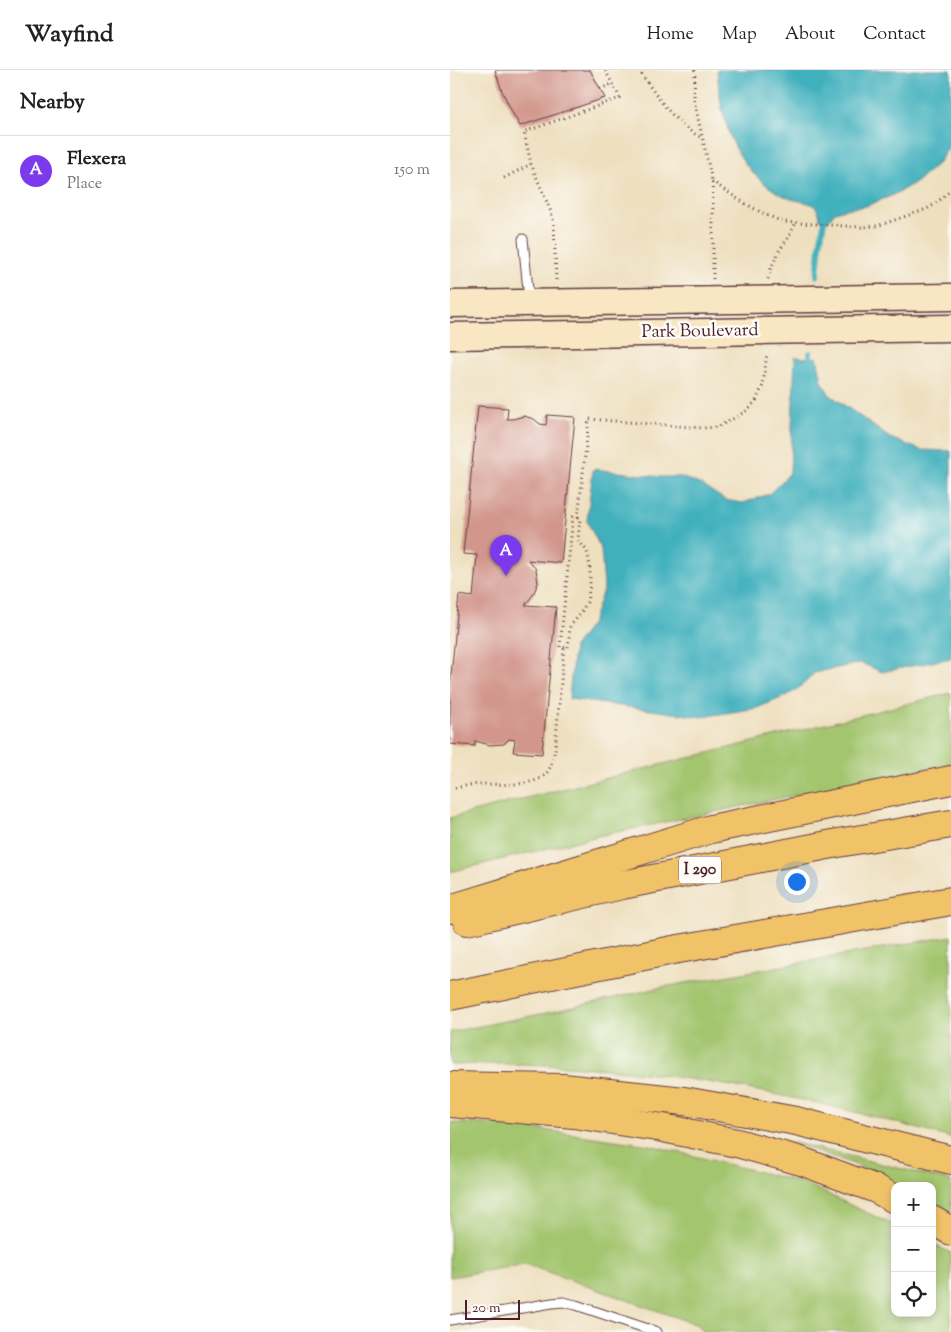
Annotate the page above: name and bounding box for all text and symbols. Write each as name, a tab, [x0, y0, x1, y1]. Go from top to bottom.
text: Wayfind	[25, 18, 113, 52]
text: Home	[647, 22, 694, 48]
text: Map	[722, 22, 757, 48]
text: About	[785, 22, 835, 48]
text: Contact	[863, 22, 926, 48]
text: Nearby	[20, 88, 85, 118]
text: Flexera	[67, 146, 126, 173]
text: A	[30, 159, 43, 182]
text: 150 m	[394, 159, 430, 182]
text: Place	[67, 173, 102, 196]
street label: Park Boulevard	[641, 318, 759, 346]
pin: A	[490, 535, 522, 576]
road number: I 290	[679, 856, 721, 884]
your location	[784, 869, 810, 895]
map controls	[891, 1182, 936, 1317]
button: +	[891, 1182, 936, 1227]
button: −	[891, 1227, 936, 1272]
button: locate	[891, 1272, 936, 1317]
scale bar	[465, 1297, 520, 1320]
text: 20 m	[472, 1299, 501, 1319]

